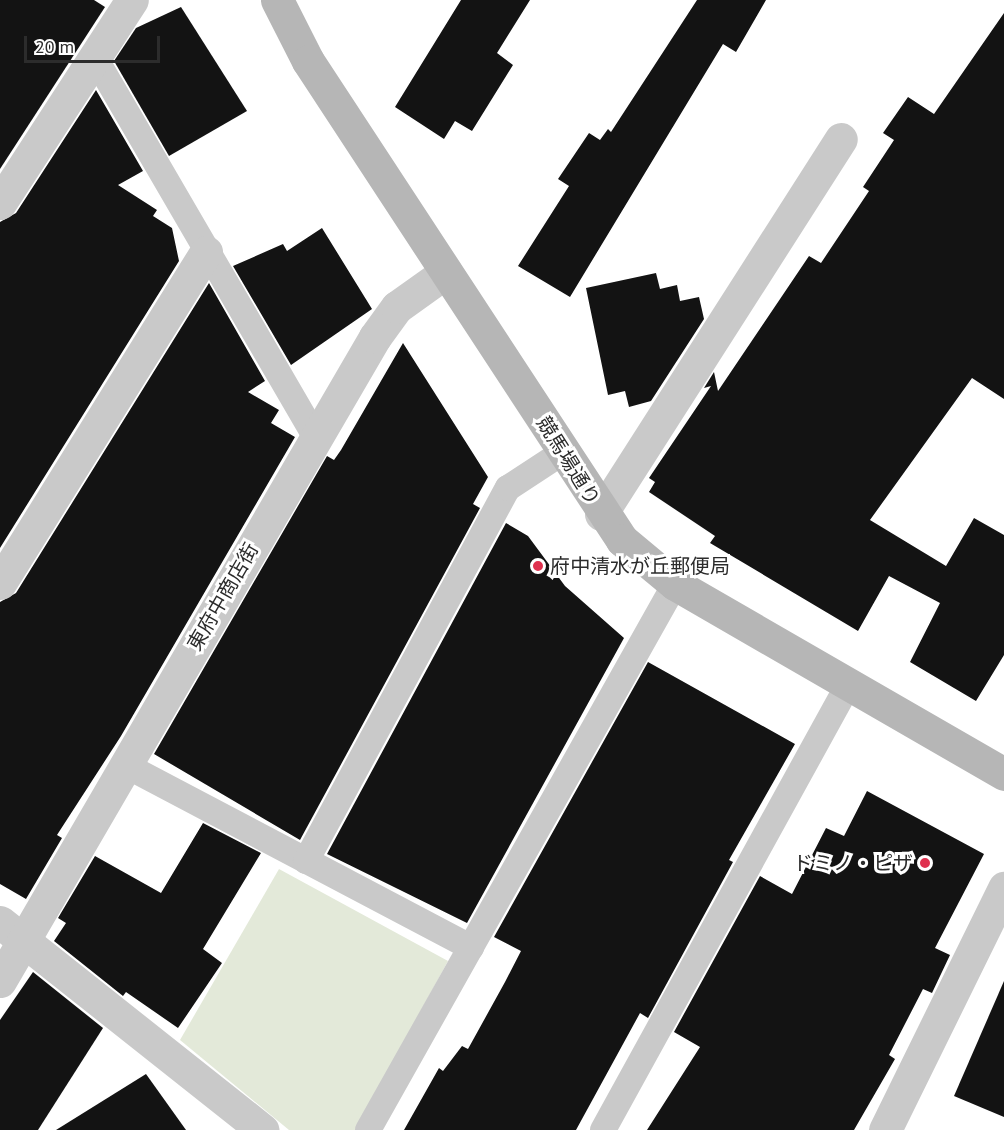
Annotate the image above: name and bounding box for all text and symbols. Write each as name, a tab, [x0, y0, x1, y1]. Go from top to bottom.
scale bar	[27, 24, 164, 62]
text: 20 m	[35, 35, 74, 58]
street label: 競馬場通り	[531, 412, 605, 510]
street label: 東府中商店街	[183, 539, 263, 655]
place label: 府中清水が丘郵便局	[550, 554, 730, 578]
marker: 府中清水が丘郵便局	[531, 559, 545, 573]
place label: ドミノ・ピザ	[793, 851, 913, 875]
marker: ドミノ・ピザ	[918, 856, 932, 870]

